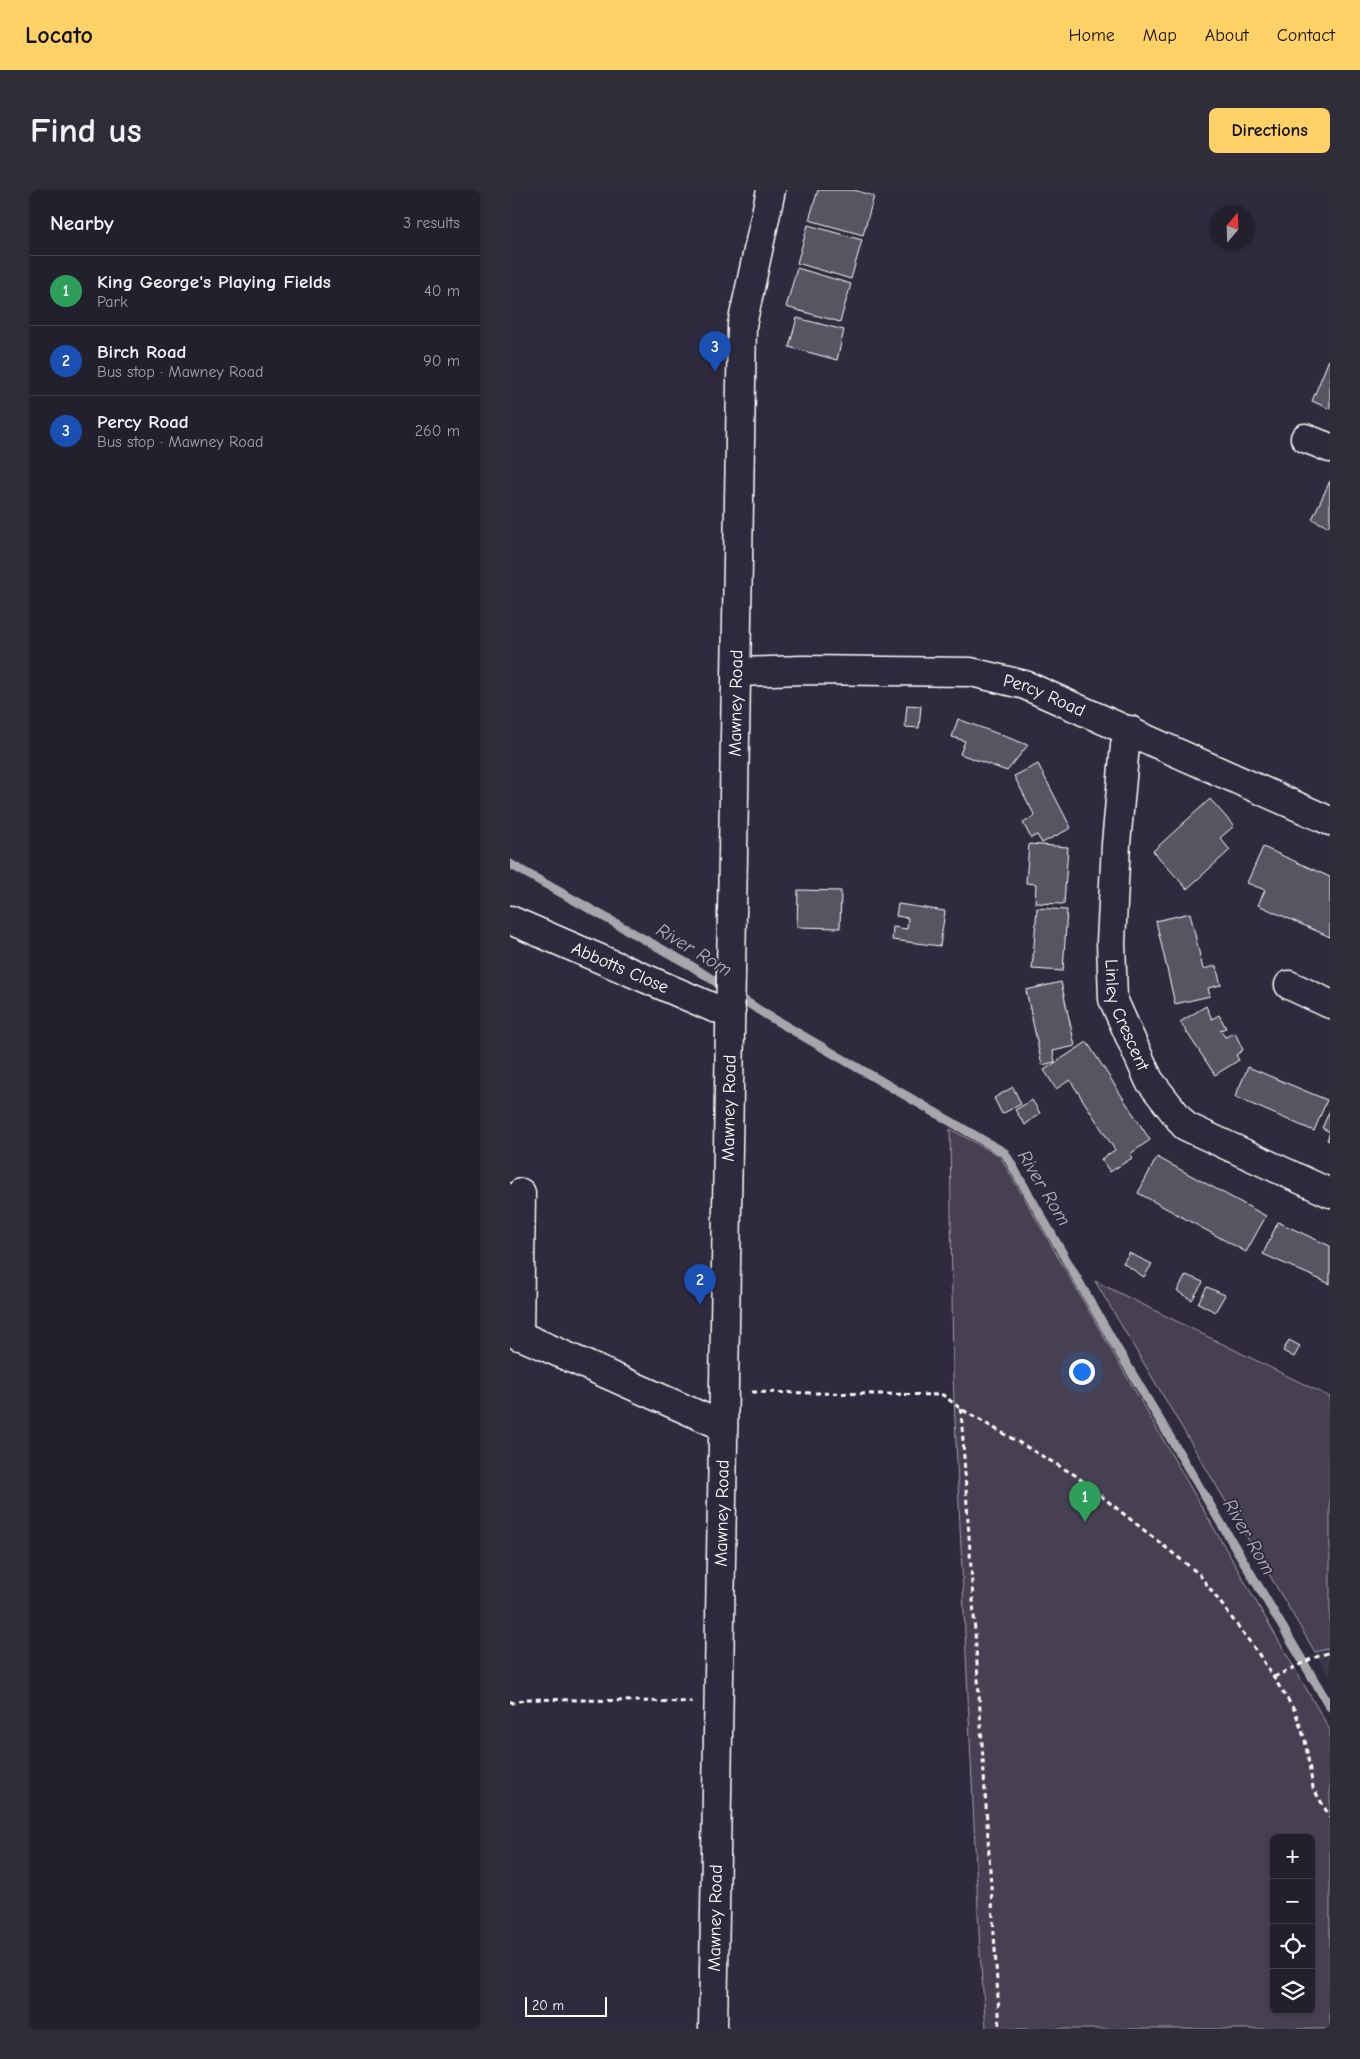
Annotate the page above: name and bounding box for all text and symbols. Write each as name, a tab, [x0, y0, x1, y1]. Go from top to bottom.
text: Locato	[25, 21, 93, 49]
text: Home	[1068, 25, 1115, 46]
text: Map	[1143, 25, 1177, 46]
text: About	[1205, 25, 1249, 46]
text: Contact	[1277, 25, 1335, 46]
button: Directions	[1209, 108, 1330, 153]
text: Find us	[30, 110, 142, 151]
north arrow	[1210, 205, 1255, 250]
text: Nearby	[50, 211, 114, 235]
text: 3 results	[403, 214, 460, 232]
text: King George's Playing Fields	[97, 271, 331, 293]
text: 1	[63, 282, 69, 300]
text: 40 m	[424, 282, 460, 300]
text: Park	[97, 293, 128, 311]
pin: 3	[699, 331, 731, 372]
text: Birch Road	[97, 341, 187, 363]
text: 2	[62, 352, 70, 370]
text: 90 m	[423, 352, 460, 370]
text: Bus stop · Mawney Road	[97, 363, 263, 381]
text: Percy Road	[97, 411, 189, 433]
text: 3	[62, 422, 70, 440]
text: 260 m	[415, 422, 460, 440]
text: Bus stop · Mawney Road	[97, 433, 263, 451]
street label: Mawney Road	[724, 649, 747, 757]
street label: Percy Road	[1001, 670, 1088, 721]
water label: River Rom	[652, 919, 736, 981]
street label: Abbotts Close	[568, 937, 672, 998]
street label: Linley Crescent	[1101, 959, 1154, 1075]
street label: Mawney Road	[717, 1054, 740, 1162]
water label: River Rom	[1013, 1146, 1075, 1230]
pin: 2	[684, 1264, 716, 1305]
your location	[1069, 1359, 1095, 1385]
street label: Mawney Road	[710, 1459, 733, 1567]
pin: 1	[1069, 1481, 1101, 1522]
water label: River Rom	[1218, 1495, 1280, 1579]
map controls	[1270, 1834, 1315, 2014]
button: +	[1270, 1834, 1315, 1879]
street label: Mawney Road	[703, 1864, 726, 1972]
button: −	[1270, 1879, 1315, 1924]
button: locate	[1270, 1924, 1315, 1969]
button: layers	[1270, 1969, 1315, 2014]
scale bar	[525, 1994, 608, 2017]
text: 20 m	[532, 1997, 564, 2014]

